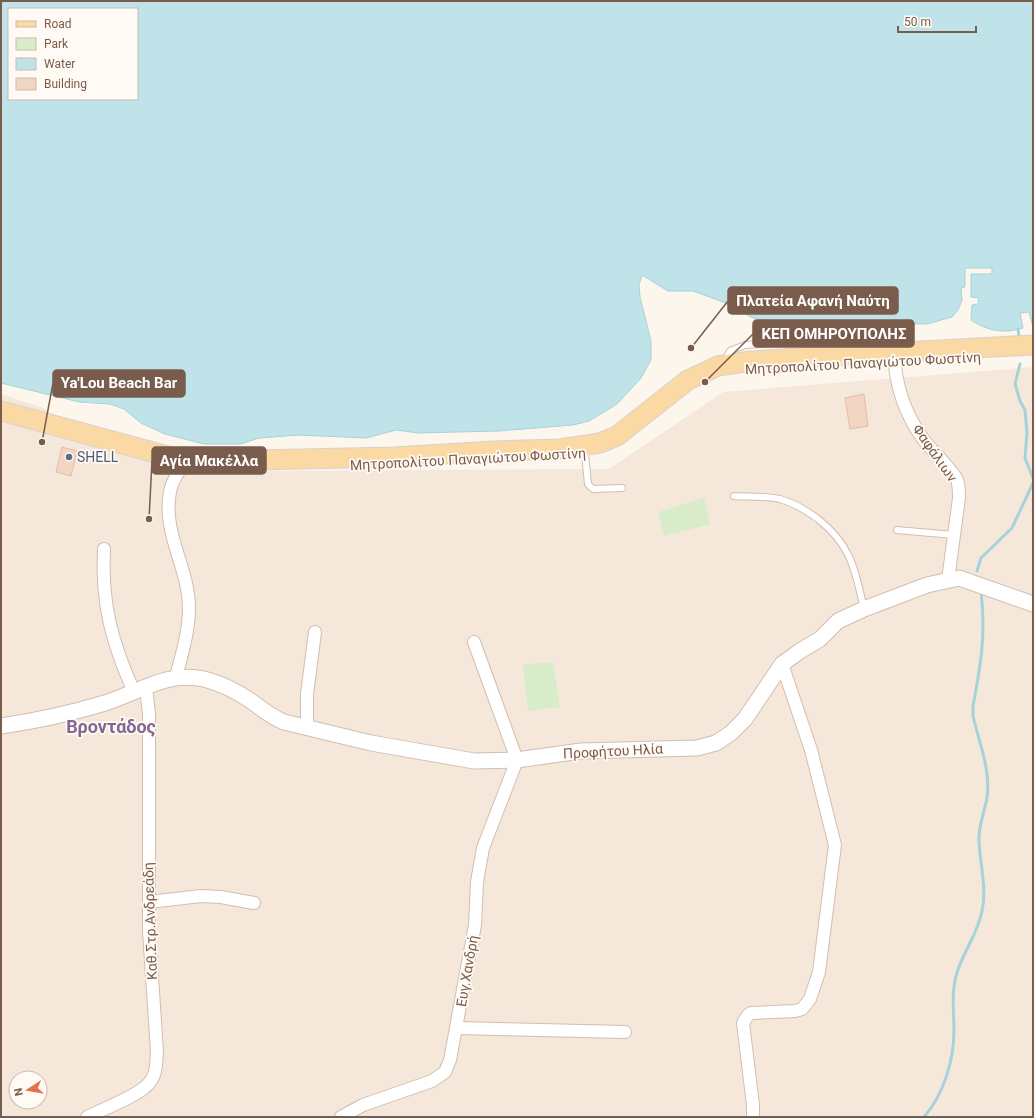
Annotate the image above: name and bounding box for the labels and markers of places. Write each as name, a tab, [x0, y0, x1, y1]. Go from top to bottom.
callout: Πλατεία Αφανή Ναύτη	[728, 287, 898, 314]
callout: ΚΕΠ ΟΜΗΡΟΥΠΟΛΗΣ	[753, 320, 914, 347]
callout: Ya'Lou Beach Bar	[53, 370, 185, 397]
callout: Αγία Μακέλλα	[152, 447, 266, 474]
place label: SHELL	[77, 449, 119, 465]
marker: SHELL	[64, 452, 74, 462]

